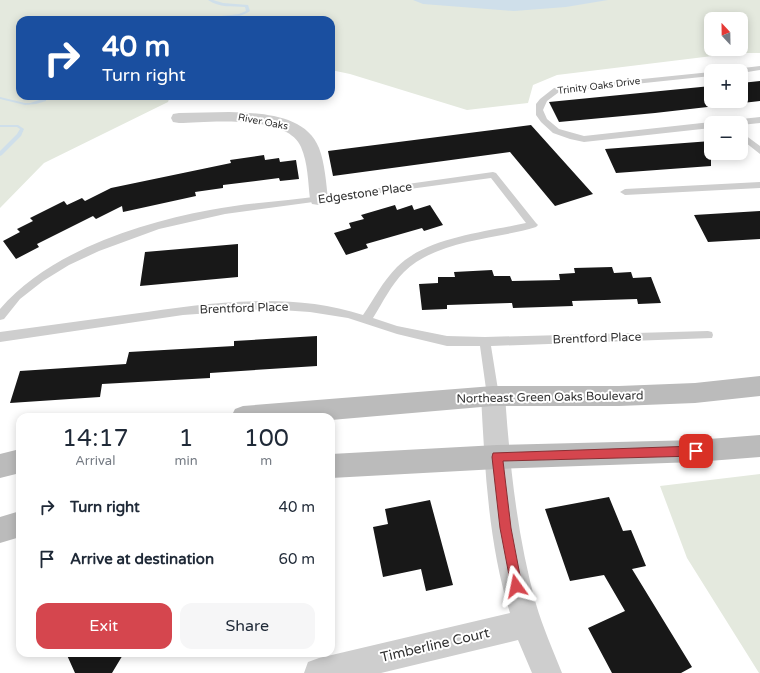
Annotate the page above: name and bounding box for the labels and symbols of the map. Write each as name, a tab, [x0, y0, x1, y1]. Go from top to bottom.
north arrow	[704, 12, 748, 56]
street label: Trinity Oaks Drive	[557, 75, 641, 97]
street label: River Oaks	[237, 111, 289, 133]
street label: Edgestone Place	[317, 179, 413, 207]
street label: Brentford Place	[199, 299, 289, 317]
street label: Brentford Place	[552, 329, 642, 347]
street label: Northeast Green Oaks Boulevard	[456, 388, 644, 406]
pin	[679, 434, 713, 468]
position arrow	[495, 565, 537, 607]
street label: Timberline Court	[379, 624, 492, 666]

